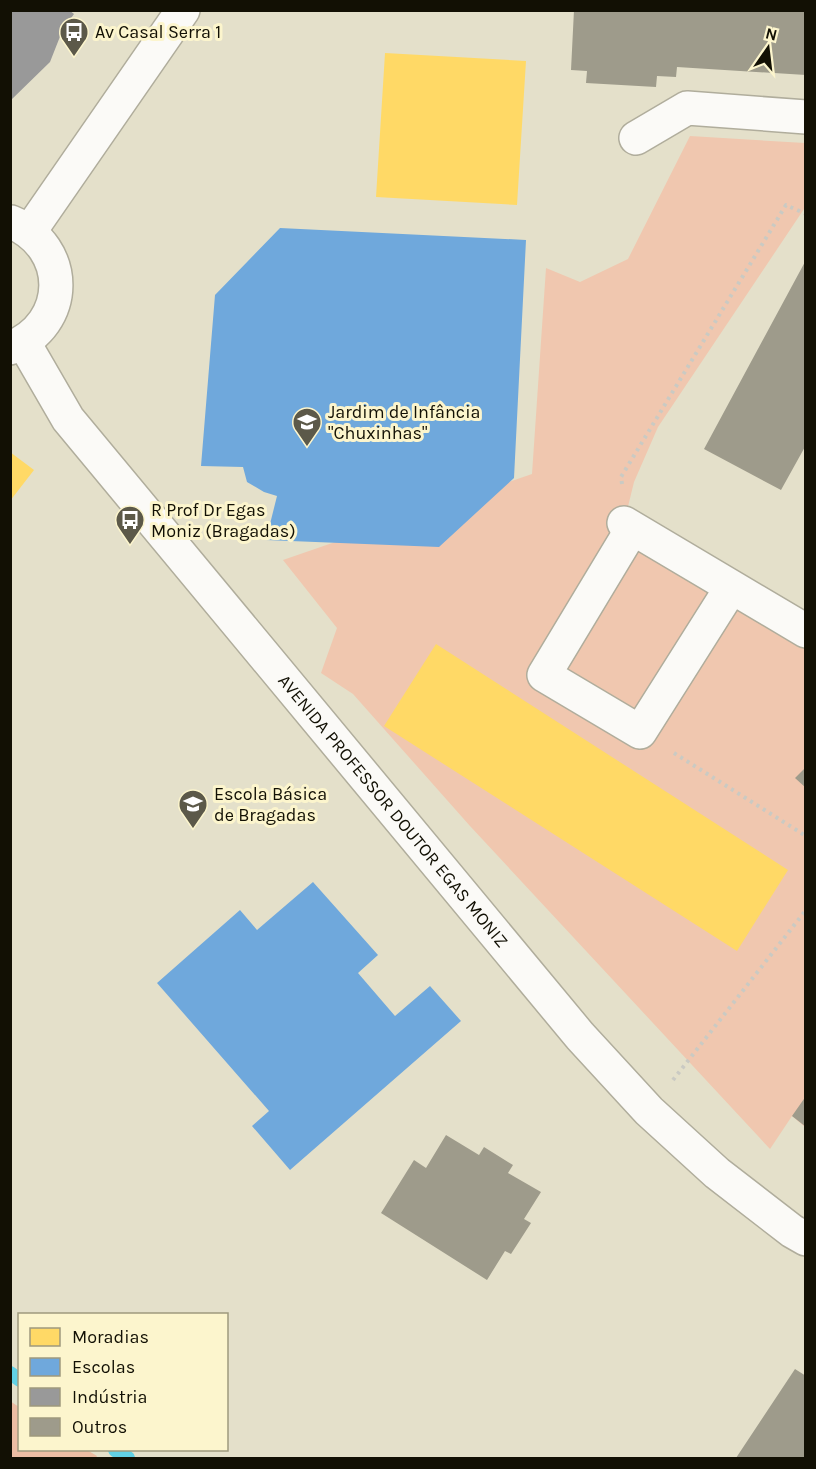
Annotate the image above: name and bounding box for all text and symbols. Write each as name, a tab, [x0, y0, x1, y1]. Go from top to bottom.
bus stop icon: Av Casal Serra 1	[58, 16, 90, 58]
north arrow	[738, 18, 798, 78]
place label: Av Casal Serra 1	[95, 21, 221, 43]
text: N	[764, 23, 779, 45]
place label: Jardim de Infância "Chuxinhas"	[328, 401, 480, 444]
school or university icon: Jardim de Infância "Chuxinhas"	[291, 406, 323, 448]
place label: R Prof Dr Egas Moniz (Bragadas)	[151, 499, 296, 542]
bus stop icon: R Prof Dr Egas Moniz (Bragadas)	[114, 504, 146, 546]
street label: AVENIDA PROFESSOR DOUTOR EGAS MONIZ	[273, 670, 513, 952]
place label: Escola Básica de Bragadas	[214, 783, 327, 826]
school or university icon: Escola Básica de Bragadas	[177, 788, 209, 830]
legend	[18, 1313, 228, 1451]
text: Moradias	[72, 1326, 149, 1348]
text: Escolas	[72, 1356, 135, 1378]
text: Indústria	[72, 1386, 147, 1408]
text: Outros	[72, 1416, 127, 1438]

